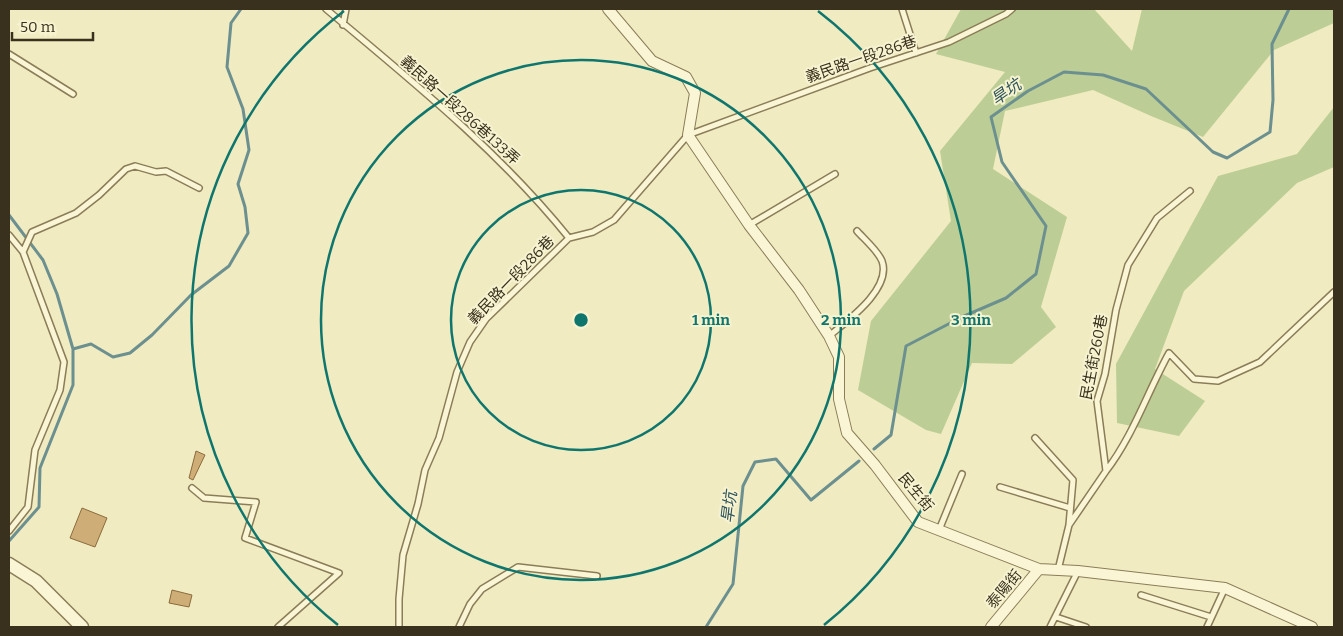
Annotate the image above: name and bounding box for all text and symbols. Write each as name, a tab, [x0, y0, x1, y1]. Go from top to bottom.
scale bar	[12, 10, 94, 42]
text: 50 m	[20, 18, 56, 36]
street label: 義民路一段286巷	[803, 32, 919, 86]
street label: 義民路一段286巷133弄	[397, 52, 523, 168]
water label: 旱坑	[987, 74, 1026, 109]
street label: 義民路一段286巷	[464, 232, 558, 328]
centre of rings	[572, 311, 590, 329]
text: 1 min	[692, 311, 730, 329]
text: 2 min	[821, 311, 861, 329]
text: 3 min	[951, 311, 991, 329]
street label: 民生街260巷	[1077, 313, 1111, 401]
street label: 民生街	[895, 469, 937, 515]
water label: 旱坑	[718, 488, 741, 524]
street label: 泰陽街	[983, 566, 1025, 612]

